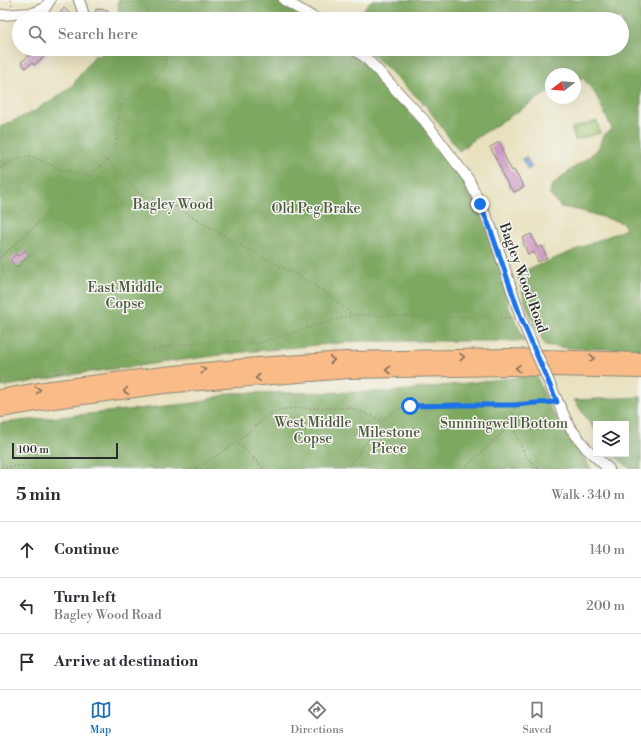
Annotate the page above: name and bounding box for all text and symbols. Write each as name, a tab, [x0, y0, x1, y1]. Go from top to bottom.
search box	[12, 12, 629, 56]
icon: search	[26, 23, 48, 45]
text: Search here	[58, 25, 138, 44]
north arrow	[545, 68, 581, 104]
route end	[471, 195, 489, 213]
park label: Bagley Wood	[132, 196, 213, 214]
park label: Old Peg Brake	[272, 200, 361, 218]
street label: Bagley Wood Road	[494, 220, 551, 336]
park label: East Middle Copse	[88, 279, 162, 313]
one-way arrow	[459, 353, 465, 361]
one-way arrow	[589, 354, 595, 363]
one-way arrow	[329, 355, 335, 364]
one-way arrow	[515, 364, 521, 372]
one-way arrow	[200, 366, 206, 375]
one-way arrow	[385, 366, 391, 375]
one-way arrow	[255, 373, 261, 382]
one-way arrow	[123, 386, 129, 395]
one-way arrow	[35, 387, 42, 395]
route start	[401, 397, 419, 415]
park label: West Middle Copse	[273, 414, 352, 448]
park label: Sunningwell Bottom	[440, 415, 568, 433]
map controls	[593, 421, 629, 457]
button: layers	[593, 421, 629, 457]
park label: Milestone Piece	[358, 424, 420, 458]
scale bar	[12, 441, 118, 460]
text: 100 m	[18, 443, 49, 457]
text: 5 min	[16, 484, 61, 506]
text: Walk · 340 m	[552, 487, 625, 503]
icon: ahead	[16, 539, 38, 561]
text: Continue	[54, 540, 119, 559]
text: 140 m	[589, 542, 625, 558]
text: Turn left	[54, 588, 116, 607]
icon: left	[16, 595, 38, 617]
text: 200 m	[586, 598, 625, 614]
text: Bagley Wood Road	[54, 607, 162, 623]
icon: arrive	[16, 651, 38, 673]
text: Arrive at destination	[54, 652, 198, 671]
tab: Map	[90, 699, 112, 737]
tab: Directions	[291, 699, 344, 737]
tab: Saved	[523, 699, 551, 737]

